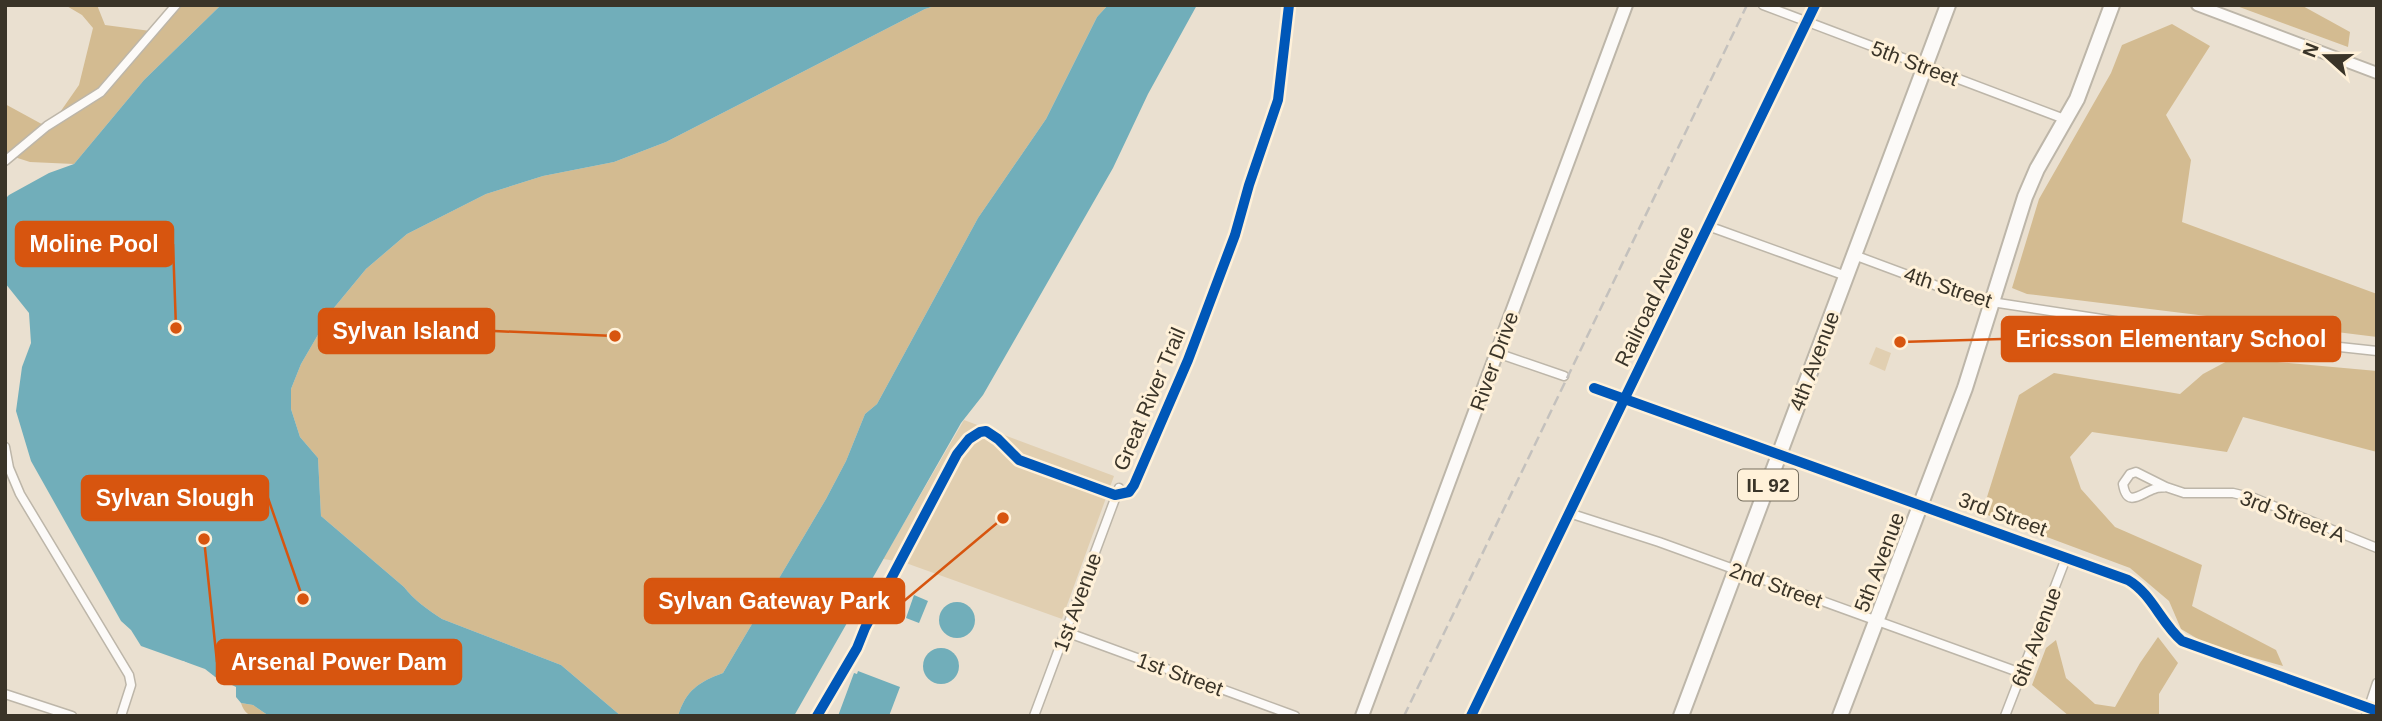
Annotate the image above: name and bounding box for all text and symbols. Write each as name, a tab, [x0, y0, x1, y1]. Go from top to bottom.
north arrow	[2291, 21, 2361, 91]
street label: 5th Street	[1868, 36, 1962, 90]
text: N	[2298, 40, 2323, 60]
callout: Moline Pool	[16, 222, 173, 266]
street label: Railroad Avenue	[1610, 222, 1698, 370]
text: Moline Pool	[29, 231, 159, 257]
street label: 4th Street	[1901, 262, 1995, 312]
street label: River Drive	[1465, 308, 1523, 414]
street label: 4th Avenue	[1784, 308, 1844, 414]
callout: Sylvan Island	[319, 309, 494, 353]
callout: Ericsson Elementary School	[2002, 317, 2340, 361]
text: Sylvan Island	[332, 318, 480, 344]
street label: Great River Trail	[1109, 324, 1189, 474]
text: Ericsson Elementary School	[2016, 326, 2326, 352]
road number: IL 92	[1738, 470, 1798, 500]
callout: Sylvan Slough	[82, 476, 268, 520]
text: Sylvan Slough	[96, 485, 254, 511]
street label: 3rd Street A	[2237, 485, 2349, 547]
street label: 3rd Street	[1956, 487, 2050, 541]
street label: 5th Avenue	[1849, 509, 1909, 615]
street label: 1st Avenue	[1048, 549, 1106, 655]
street label: 2nd Street	[1727, 558, 1826, 612]
callout: Sylvan Gateway Park	[645, 579, 904, 623]
street label: 6th Avenue	[2006, 584, 2066, 690]
text: Sylvan Gateway Park	[658, 588, 890, 614]
callout: Arsenal Power Dam	[217, 640, 461, 684]
street label: 1st Street	[1134, 648, 1226, 700]
text: Arsenal Power Dam	[231, 649, 447, 675]

